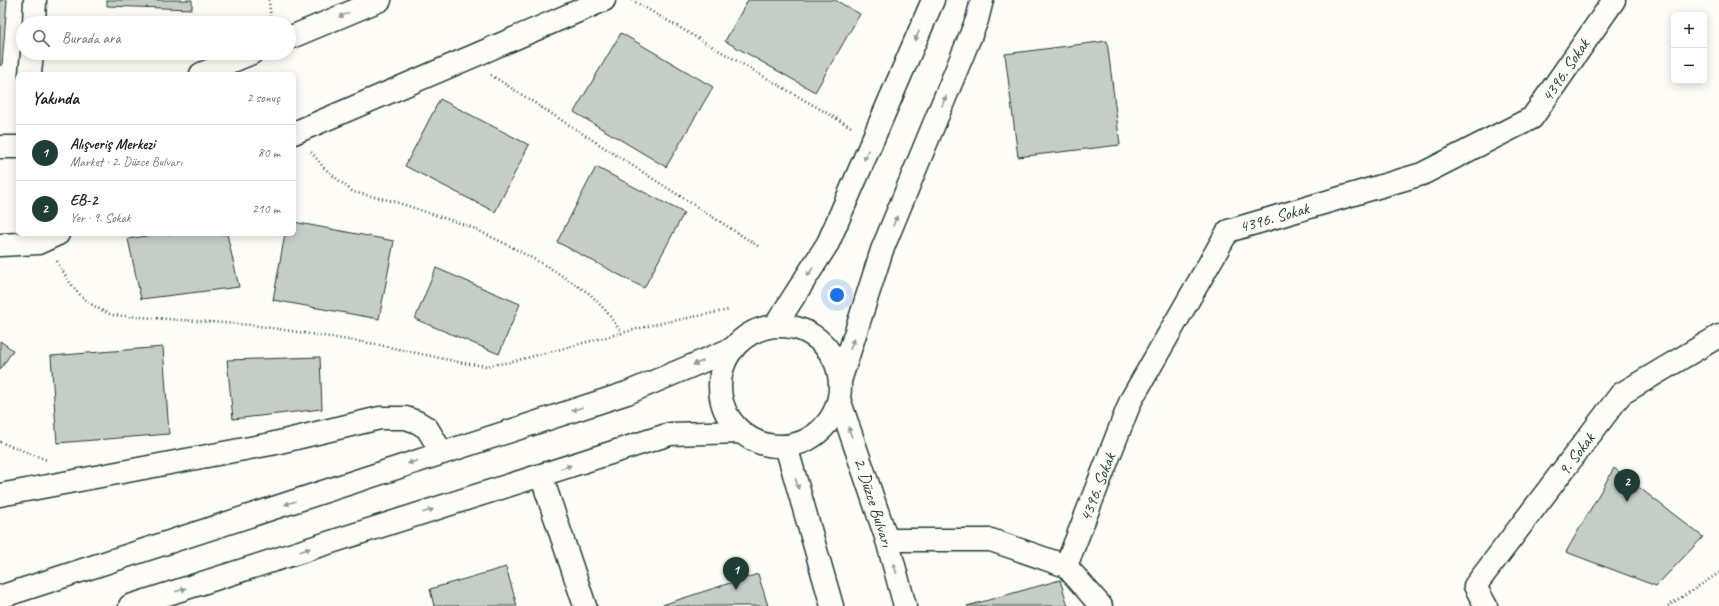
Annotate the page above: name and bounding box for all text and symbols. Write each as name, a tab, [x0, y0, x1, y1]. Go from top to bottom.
one-way arrow	[338, 12, 349, 18]
map controls	[1671, 12, 1707, 84]
button: +	[1671, 12, 1707, 48]
search box	[16, 16, 296, 60]
icon: search	[30, 27, 52, 49]
text: Burada ara	[62, 29, 120, 48]
one-way arrow	[914, 30, 920, 42]
street label: 4396. Sokak	[1537, 33, 1595, 106]
button: −	[1671, 48, 1707, 84]
text: Yakında	[32, 88, 79, 109]
text: 2 sonuç	[247, 90, 280, 106]
one-way arrow	[941, 95, 947, 106]
text: Alışveriş Merkezi	[70, 135, 155, 154]
text: 1	[42, 145, 48, 161]
text: 80 m	[258, 145, 280, 161]
one-way arrow	[863, 150, 869, 161]
text: Market · 2. Düzce Bulvarı	[70, 154, 182, 170]
text: EB-2	[70, 191, 98, 210]
street label: 4396. Sokak	[1237, 197, 1313, 237]
text: 2	[42, 201, 48, 217]
text: 210 m	[252, 201, 280, 217]
text: Yer · 9. Sokak	[70, 210, 130, 226]
one-way arrow	[892, 214, 898, 226]
one-way arrow	[806, 267, 814, 277]
your location	[827, 285, 847, 305]
one-way arrow	[850, 337, 856, 349]
one-way arrow	[693, 360, 704, 366]
one-way arrow	[571, 406, 583, 412]
one-way arrow	[847, 425, 853, 437]
street label: 9. Sokak	[1553, 427, 1600, 480]
street label: 4396. Sokak	[1075, 448, 1121, 524]
street label: 2. Düzce Bulvarı	[849, 455, 898, 550]
one-way arrow	[407, 460, 419, 466]
one-way arrow	[560, 464, 572, 470]
pin: 2	[1614, 469, 1640, 502]
one-way arrow	[794, 478, 800, 490]
one-way arrow	[283, 500, 295, 506]
one-way arrow	[423, 508, 435, 514]
one-way arrow	[299, 547, 311, 553]
pin: 1	[723, 557, 749, 590]
one-way arrow	[892, 562, 898, 574]
one-way arrow	[175, 587, 187, 593]

